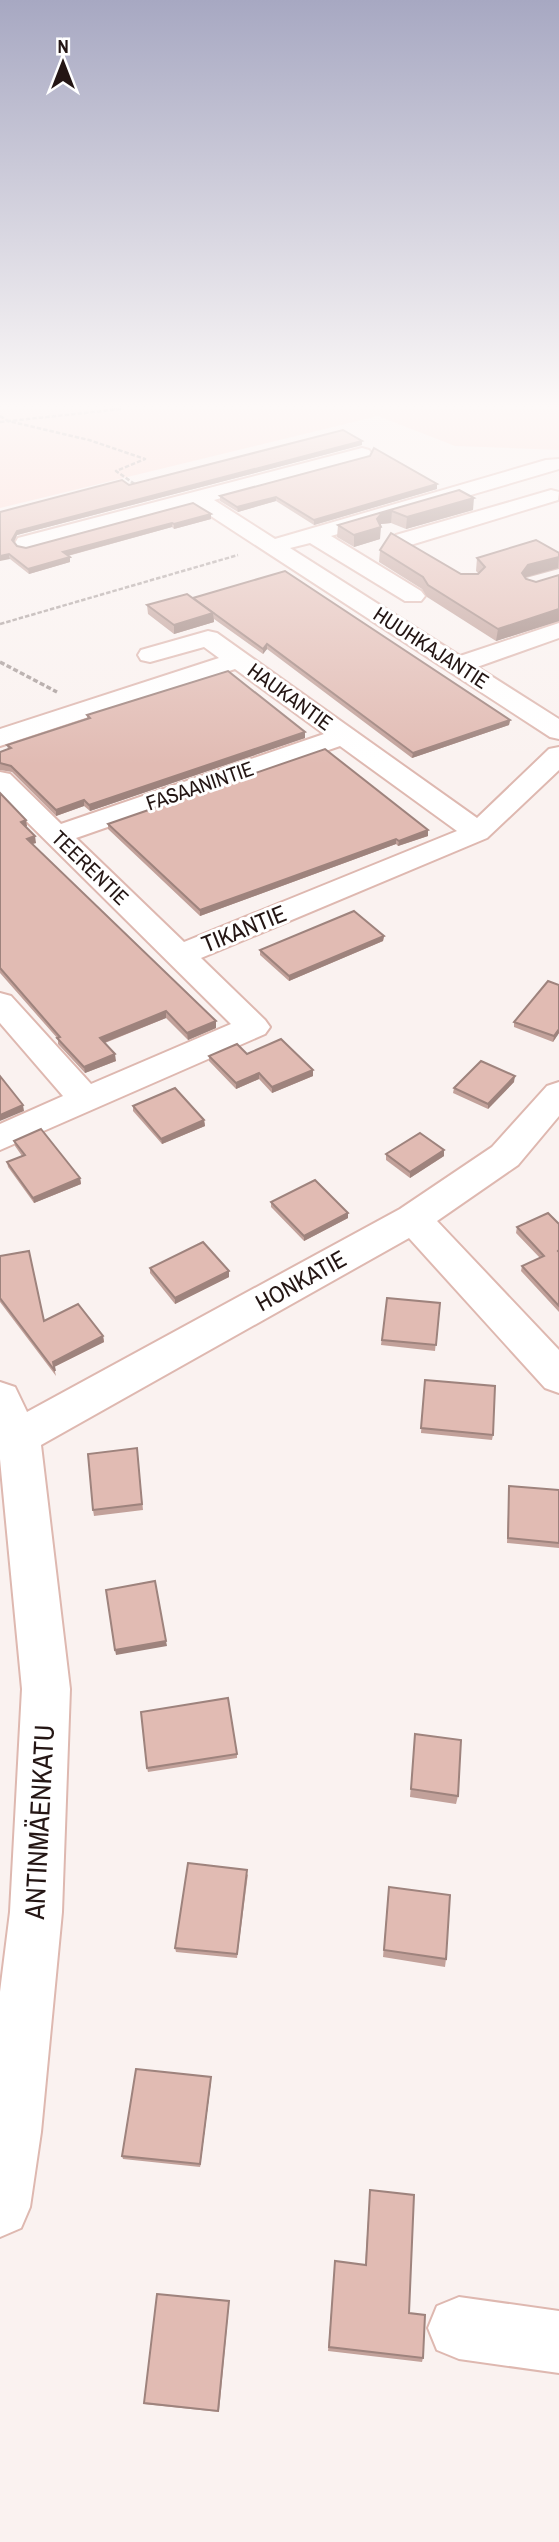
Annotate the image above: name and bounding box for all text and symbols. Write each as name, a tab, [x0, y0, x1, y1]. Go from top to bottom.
north arrow	[28, 28, 98, 98]
text: N	[57, 33, 69, 59]
street label: HUUHKAJANTIE	[368, 599, 495, 696]
street label: HAUKANTIE	[242, 656, 339, 737]
street label: FASAANINTIE	[142, 754, 257, 817]
street label: TEERENTIE	[46, 824, 135, 912]
street label: TIKANTIE	[197, 897, 291, 960]
street label: HONKATIE	[249, 1242, 352, 1318]
street label: ANTINMÄENKATU	[15, 1724, 63, 1921]

